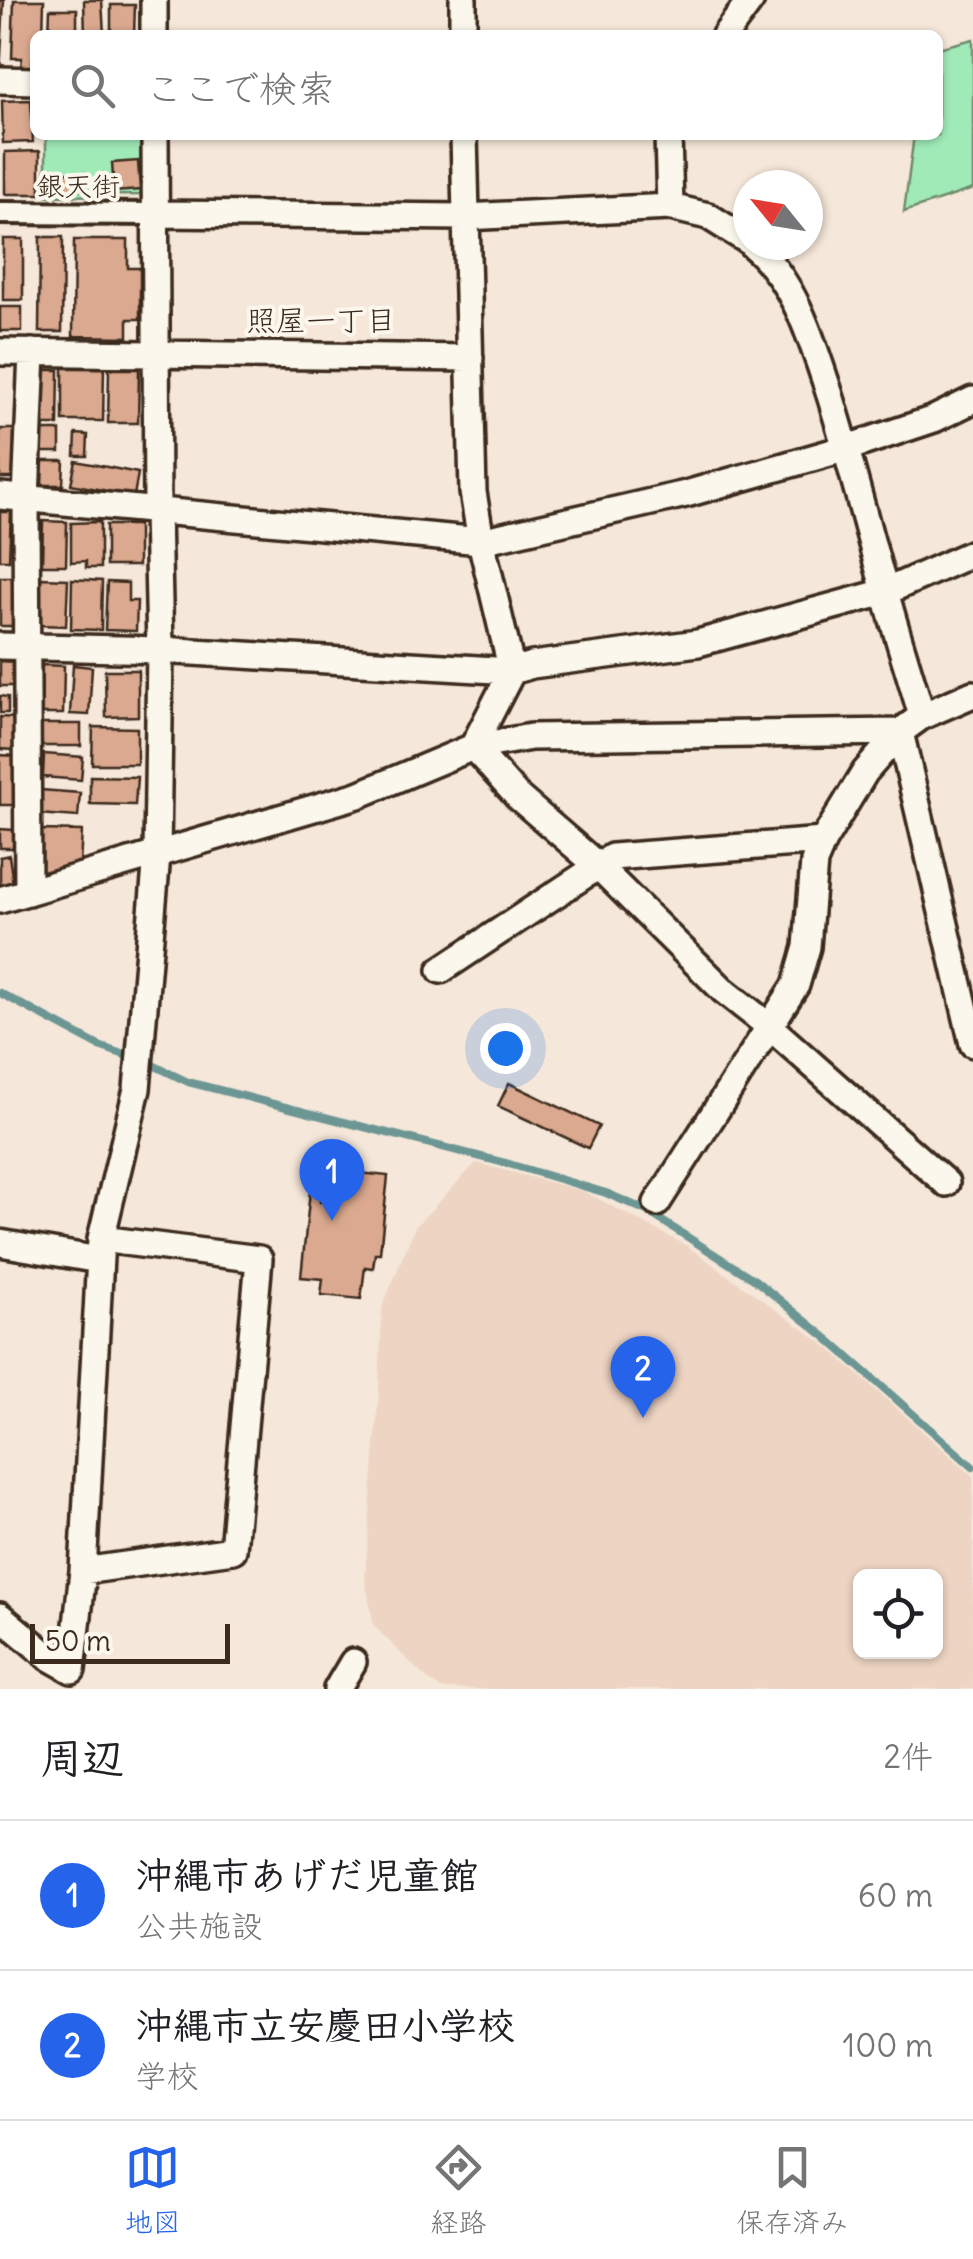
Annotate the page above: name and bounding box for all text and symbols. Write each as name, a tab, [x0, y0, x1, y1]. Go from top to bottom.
search box	[30, 30, 943, 140]
icon: search	[65, 58, 120, 113]
text: ここで検索	[145, 65, 335, 112]
street label: 銀天街	[36, 168, 120, 204]
north arrow	[733, 170, 823, 260]
district label: 照屋一丁目	[246, 301, 396, 339]
your location	[480, 1023, 531, 1074]
pin: 1	[300, 1138, 364, 1221]
pin: 2	[610, 1336, 676, 1418]
map controls	[853, 1569, 943, 1659]
button: locate	[853, 1569, 943, 1659]
scale bar	[30, 1619, 230, 1664]
text: 50 m	[45, 1623, 111, 1659]
text: 周辺	[40, 1732, 124, 1784]
text: 2件	[883, 1736, 933, 1777]
text: 沖縄市あげだ児童館	[135, 1852, 478, 1899]
text: 1	[66, 1875, 79, 1916]
text: 60 m	[858, 1875, 933, 1916]
text: 公共施設	[135, 1905, 263, 1946]
text: 沖縄市立安慶田小学校	[135, 2002, 515, 2049]
text: 2	[64, 2025, 81, 2066]
text: 100 m	[843, 2025, 933, 2066]
text: 学校	[135, 2055, 199, 2096]
tab: 地図	[125, 2140, 181, 2240]
tab: 経路	[430, 2140, 486, 2240]
tab: 保存済み	[736, 2140, 848, 2240]

